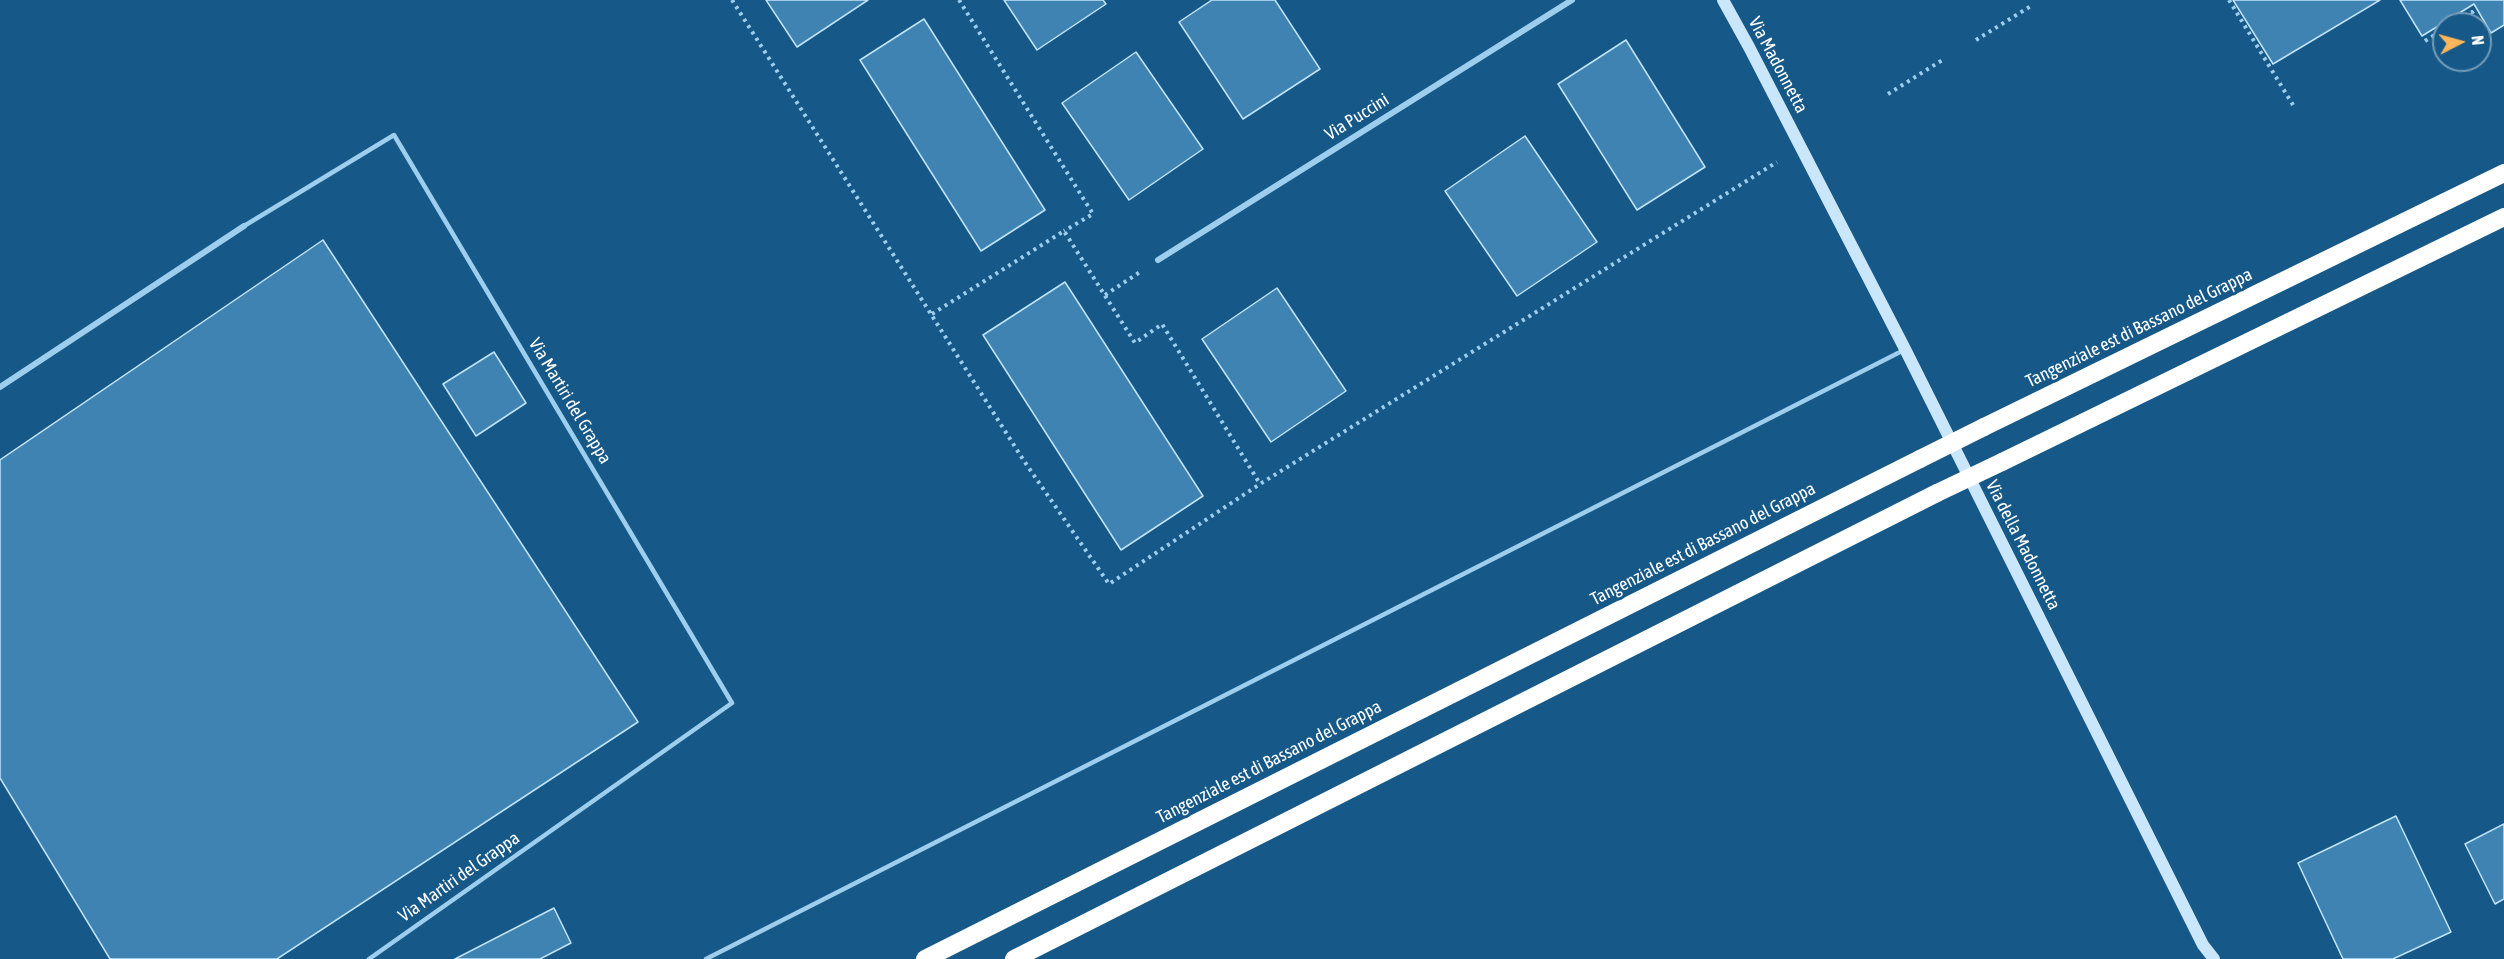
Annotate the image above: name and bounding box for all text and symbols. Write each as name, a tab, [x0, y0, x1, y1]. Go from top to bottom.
north arrow	[2432, 12, 2492, 72]
street label: Via Madonnetta	[1744, 13, 1812, 117]
text: N	[2468, 35, 2487, 46]
street label: Via Puccini	[1321, 89, 1393, 145]
street label: Tangenziale est di Bassano del Grappa	[2022, 264, 2256, 392]
street label: Via Martiri del Grappa	[524, 334, 616, 468]
street label: Via della Madonnetta	[1981, 477, 2065, 613]
street label: Tangenziale est di Bassano del Grappa	[1587, 478, 1819, 610]
street label: Tangenziale est di Bassano del Grappa	[1153, 696, 1385, 828]
street label: Via Martiri del Grappa	[394, 827, 524, 927]

